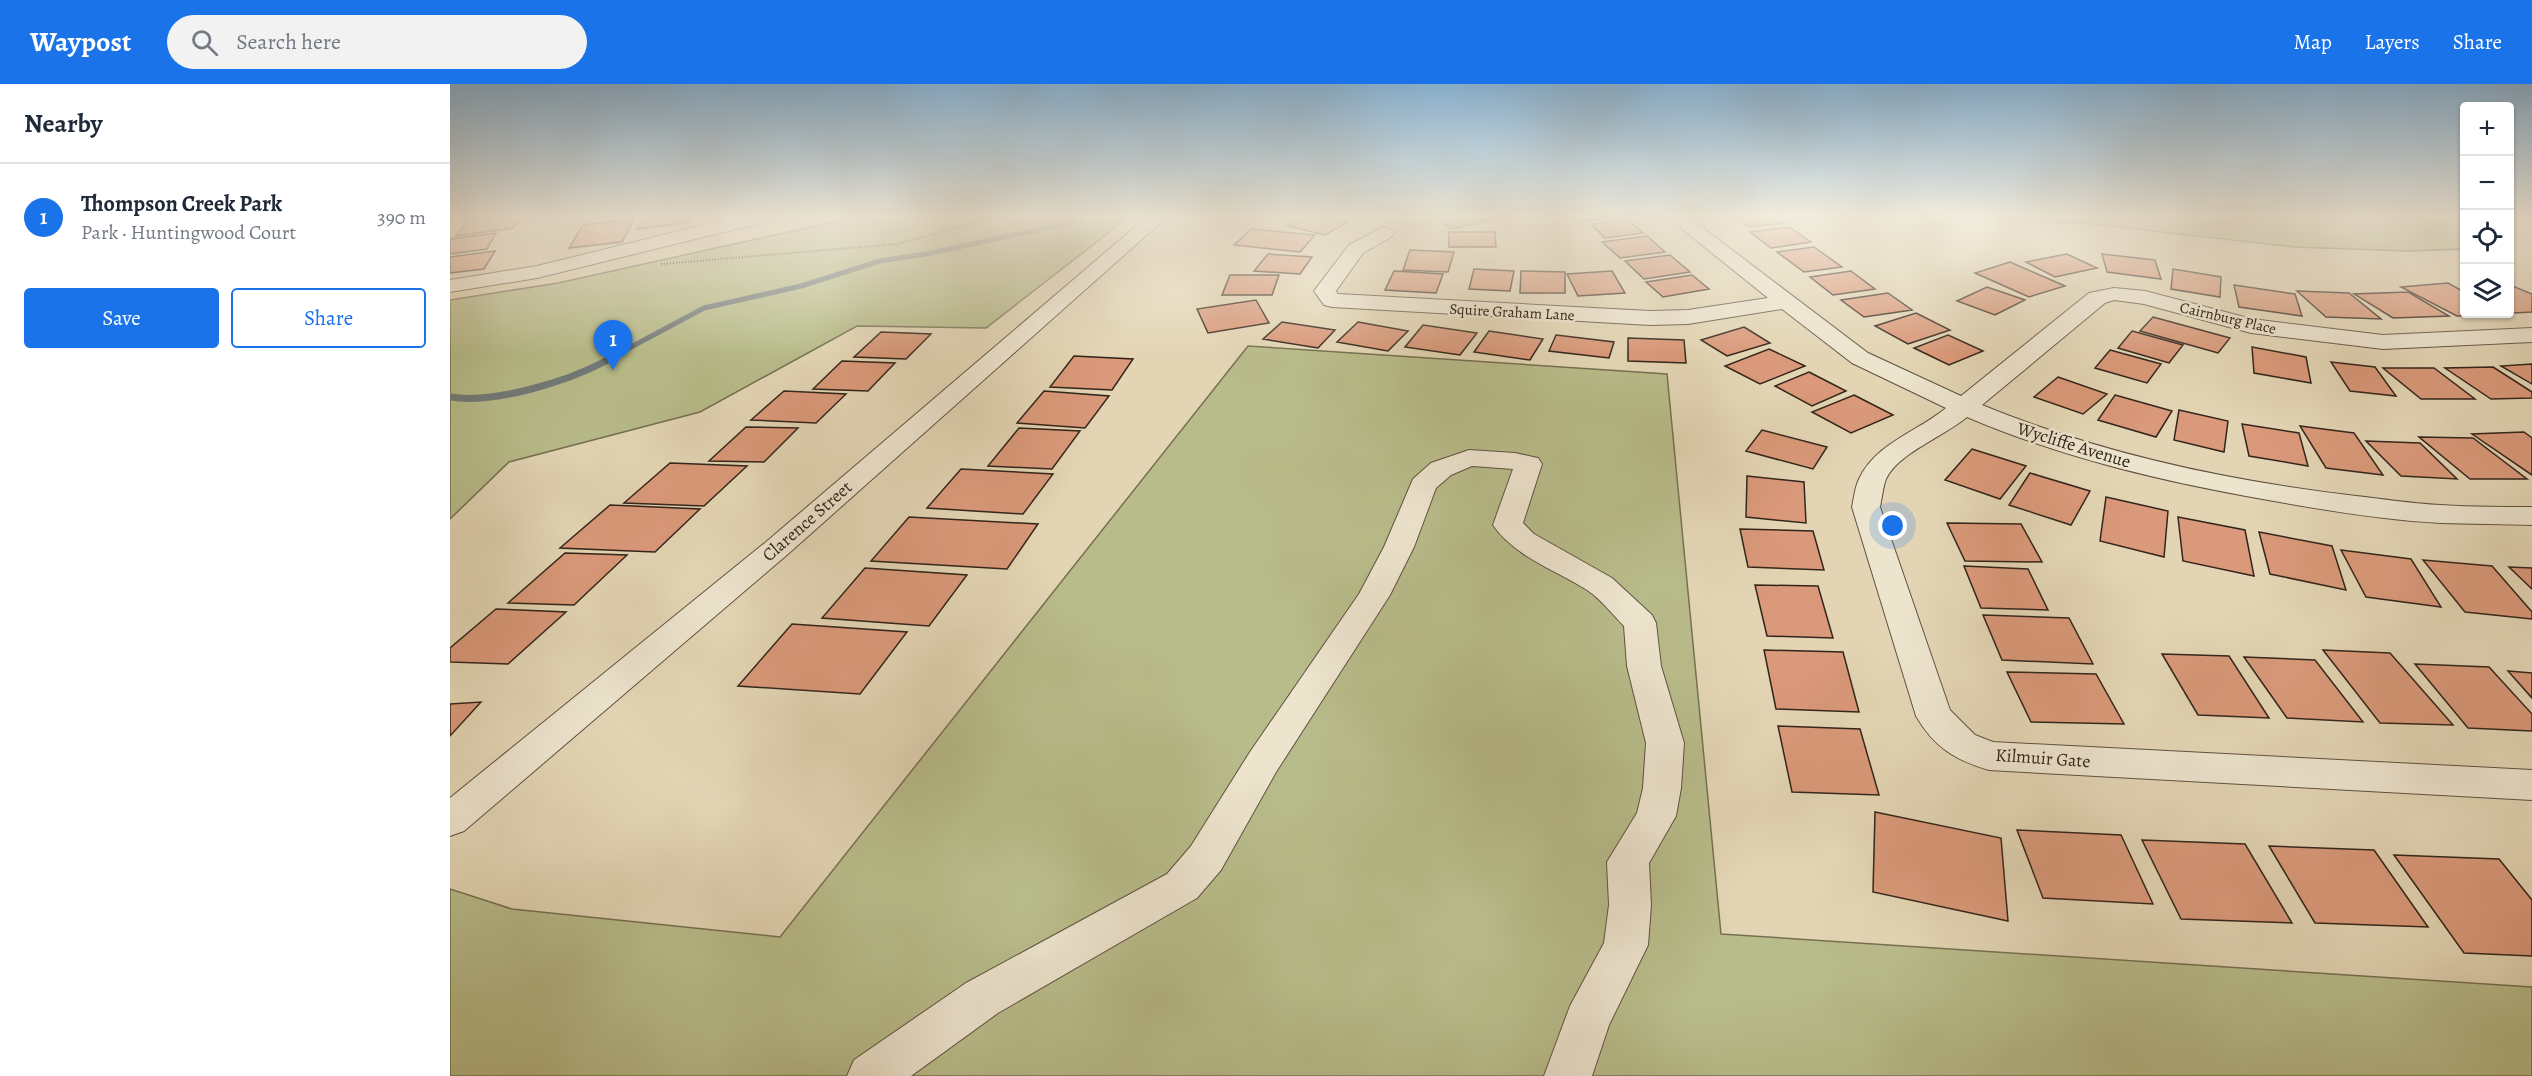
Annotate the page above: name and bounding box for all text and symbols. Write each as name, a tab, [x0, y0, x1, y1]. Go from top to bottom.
search box	[167, 15, 587, 69]
text: Waypost	[30, 23, 131, 61]
icon: search	[188, 26, 221, 59]
text: Search here	[236, 27, 341, 57]
text: Map	[2293, 28, 2332, 56]
text: Layers	[2365, 28, 2420, 56]
text: Share	[2453, 28, 2502, 56]
map controls	[2460, 102, 2514, 318]
button: +	[2460, 102, 2514, 156]
text: Nearby	[24, 106, 103, 141]
button: −	[2460, 156, 2514, 210]
text: Thompson Creek Park	[81, 189, 282, 219]
text: 1	[40, 204, 47, 231]
text: 390 m	[377, 204, 426, 231]
button: locate	[2460, 210, 2514, 264]
text: Park · Huntingwood Court	[81, 219, 296, 246]
button: layers	[2460, 264, 2514, 318]
button: Save	[24, 288, 219, 348]
button: Share	[231, 288, 426, 348]
street label: Cairnburg Place	[2178, 297, 2278, 339]
street label: Squire Graham Lane	[1449, 299, 1575, 325]
pin: 1	[594, 320, 632, 370]
street label: Wycliffe Avenue	[2013, 416, 2134, 474]
street label: Clarence Street	[757, 475, 857, 567]
your location	[1878, 511, 1907, 540]
street label: Kilmuir Gate	[1995, 743, 2091, 773]

